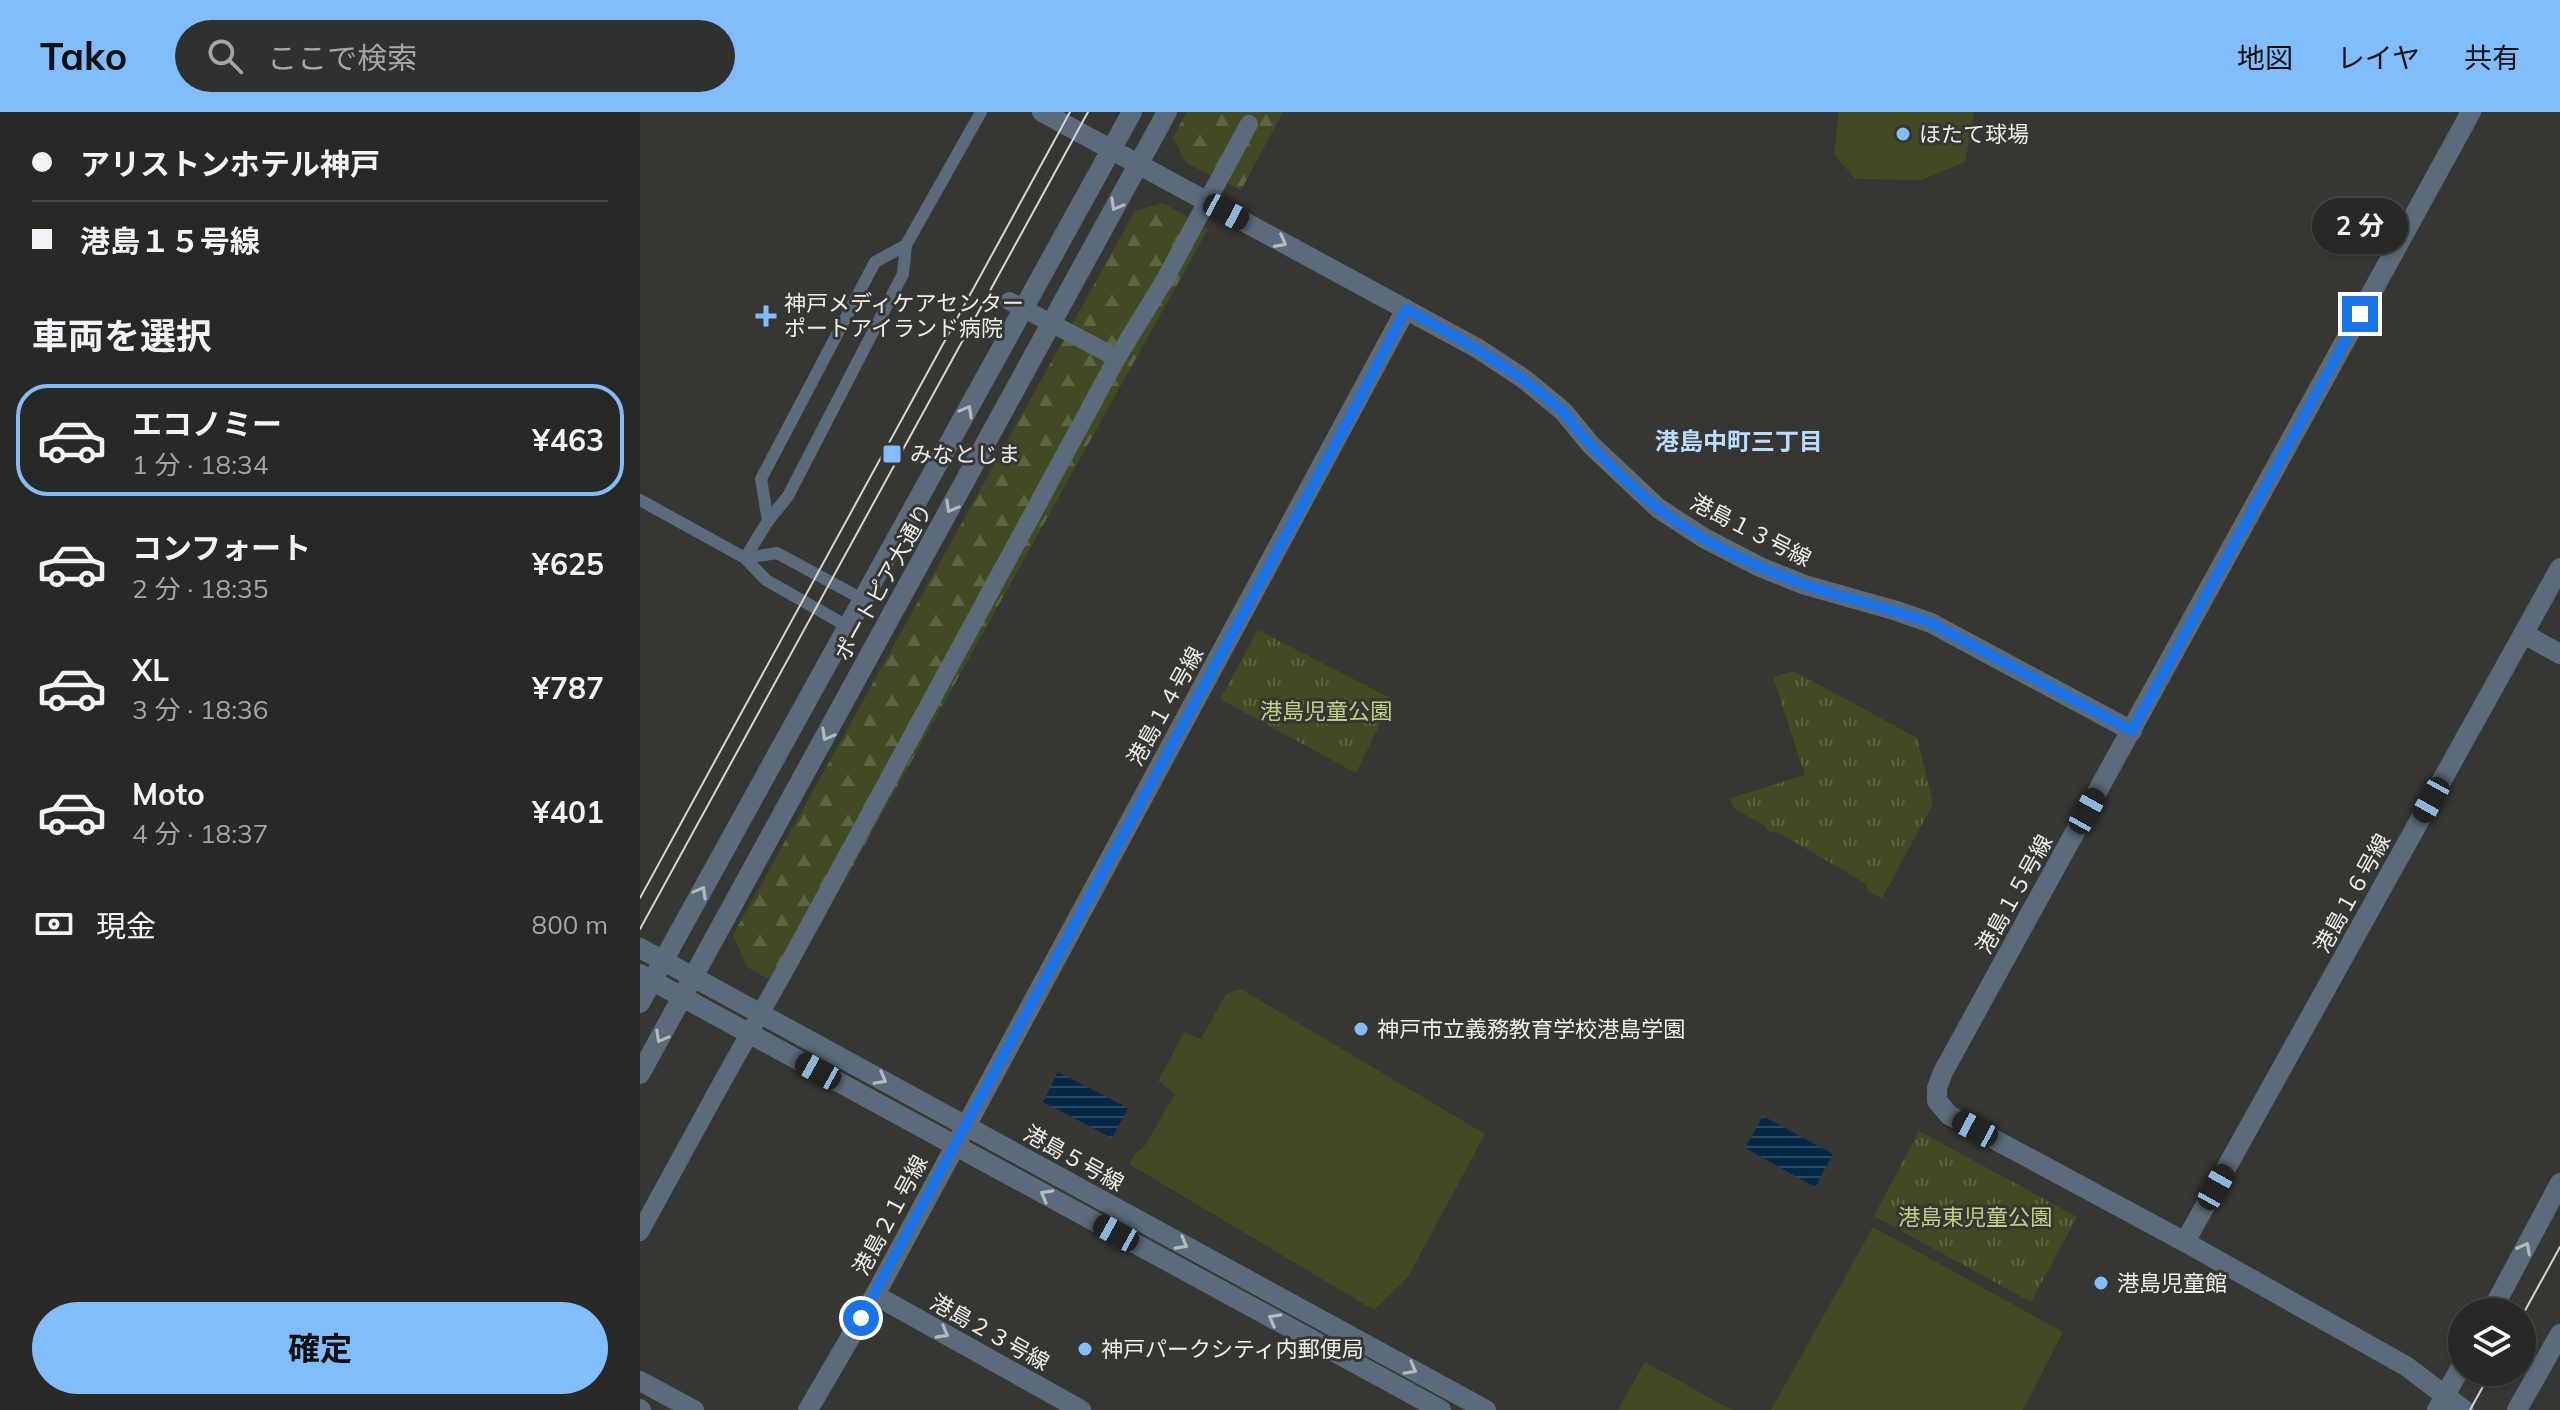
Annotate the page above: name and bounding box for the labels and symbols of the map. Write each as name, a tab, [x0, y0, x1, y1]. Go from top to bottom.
place label: ほたて球場	[1919, 120, 2029, 148]
marker: ほたて球場	[1894, 125, 1912, 143]
car	[1199, 190, 1253, 234]
one-way arrow	[1111, 197, 1126, 211]
callout: 2 分	[2312, 198, 2408, 254]
one-way arrow	[1273, 232, 1287, 247]
place label: 神戸メディケアセンター ポートアイランド病院	[784, 289, 1024, 342]
route end	[2342, 296, 2378, 332]
marker: 神戸メディケアセンター ポートアイランド病院	[755, 305, 777, 327]
one-way arrow	[957, 405, 973, 420]
district label: 港島中町三丁目	[1655, 426, 1823, 456]
place label: みなとじま	[910, 440, 1020, 468]
marker: みなとじま	[881, 443, 903, 465]
street label: 港島１３号線	[1686, 488, 1816, 572]
street label: ポートピア大通り	[828, 498, 938, 666]
one-way arrow	[946, 499, 961, 513]
street label: 港島１４号線	[1121, 641, 1209, 771]
park label: 港島児童公園	[1260, 697, 1392, 725]
one-way arrow	[821, 727, 836, 741]
car	[2409, 773, 2453, 827]
car	[2065, 784, 2109, 838]
street label: 港島１６号線	[2308, 828, 2396, 958]
street label: 港島１５号線	[1970, 829, 2058, 959]
one-way arrow	[691, 887, 707, 901]
place label: 神戸市立義務教育学校港島学園	[1377, 1015, 1685, 1043]
marker: 神戸市立義務教育学校港島学園	[1352, 1020, 1370, 1038]
one-way arrow	[655, 1028, 671, 1042]
car	[791, 1049, 845, 1093]
one-way arrow	[872, 1069, 886, 1085]
car	[1948, 1107, 2002, 1151]
street label: 港島５号線	[1019, 1119, 1129, 1197]
street label: 港島２１号線	[847, 1150, 933, 1280]
car	[2194, 1160, 2238, 1214]
one-way arrow	[1040, 1189, 1055, 1205]
park label: 港島東児童公園	[1898, 1203, 2052, 1231]
car	[1089, 1211, 1143, 1255]
one-way arrow	[1174, 1234, 1188, 1250]
one-way arrow	[2516, 1241, 2531, 1256]
place label: 港島児童館	[2117, 1269, 2227, 1297]
marker: 港島児童館	[2092, 1274, 2110, 1292]
street label: 港島２３号線	[925, 1288, 1055, 1376]
route start	[843, 1300, 879, 1336]
one-way arrow	[1269, 1313, 1283, 1329]
one-way arrow	[934, 1323, 949, 1339]
place label: 神戸パークシティ内郵便局	[1101, 1335, 1364, 1363]
marker: 神戸パークシティ内郵便局	[1076, 1340, 1094, 1358]
one-way arrow	[1402, 1359, 1416, 1375]

